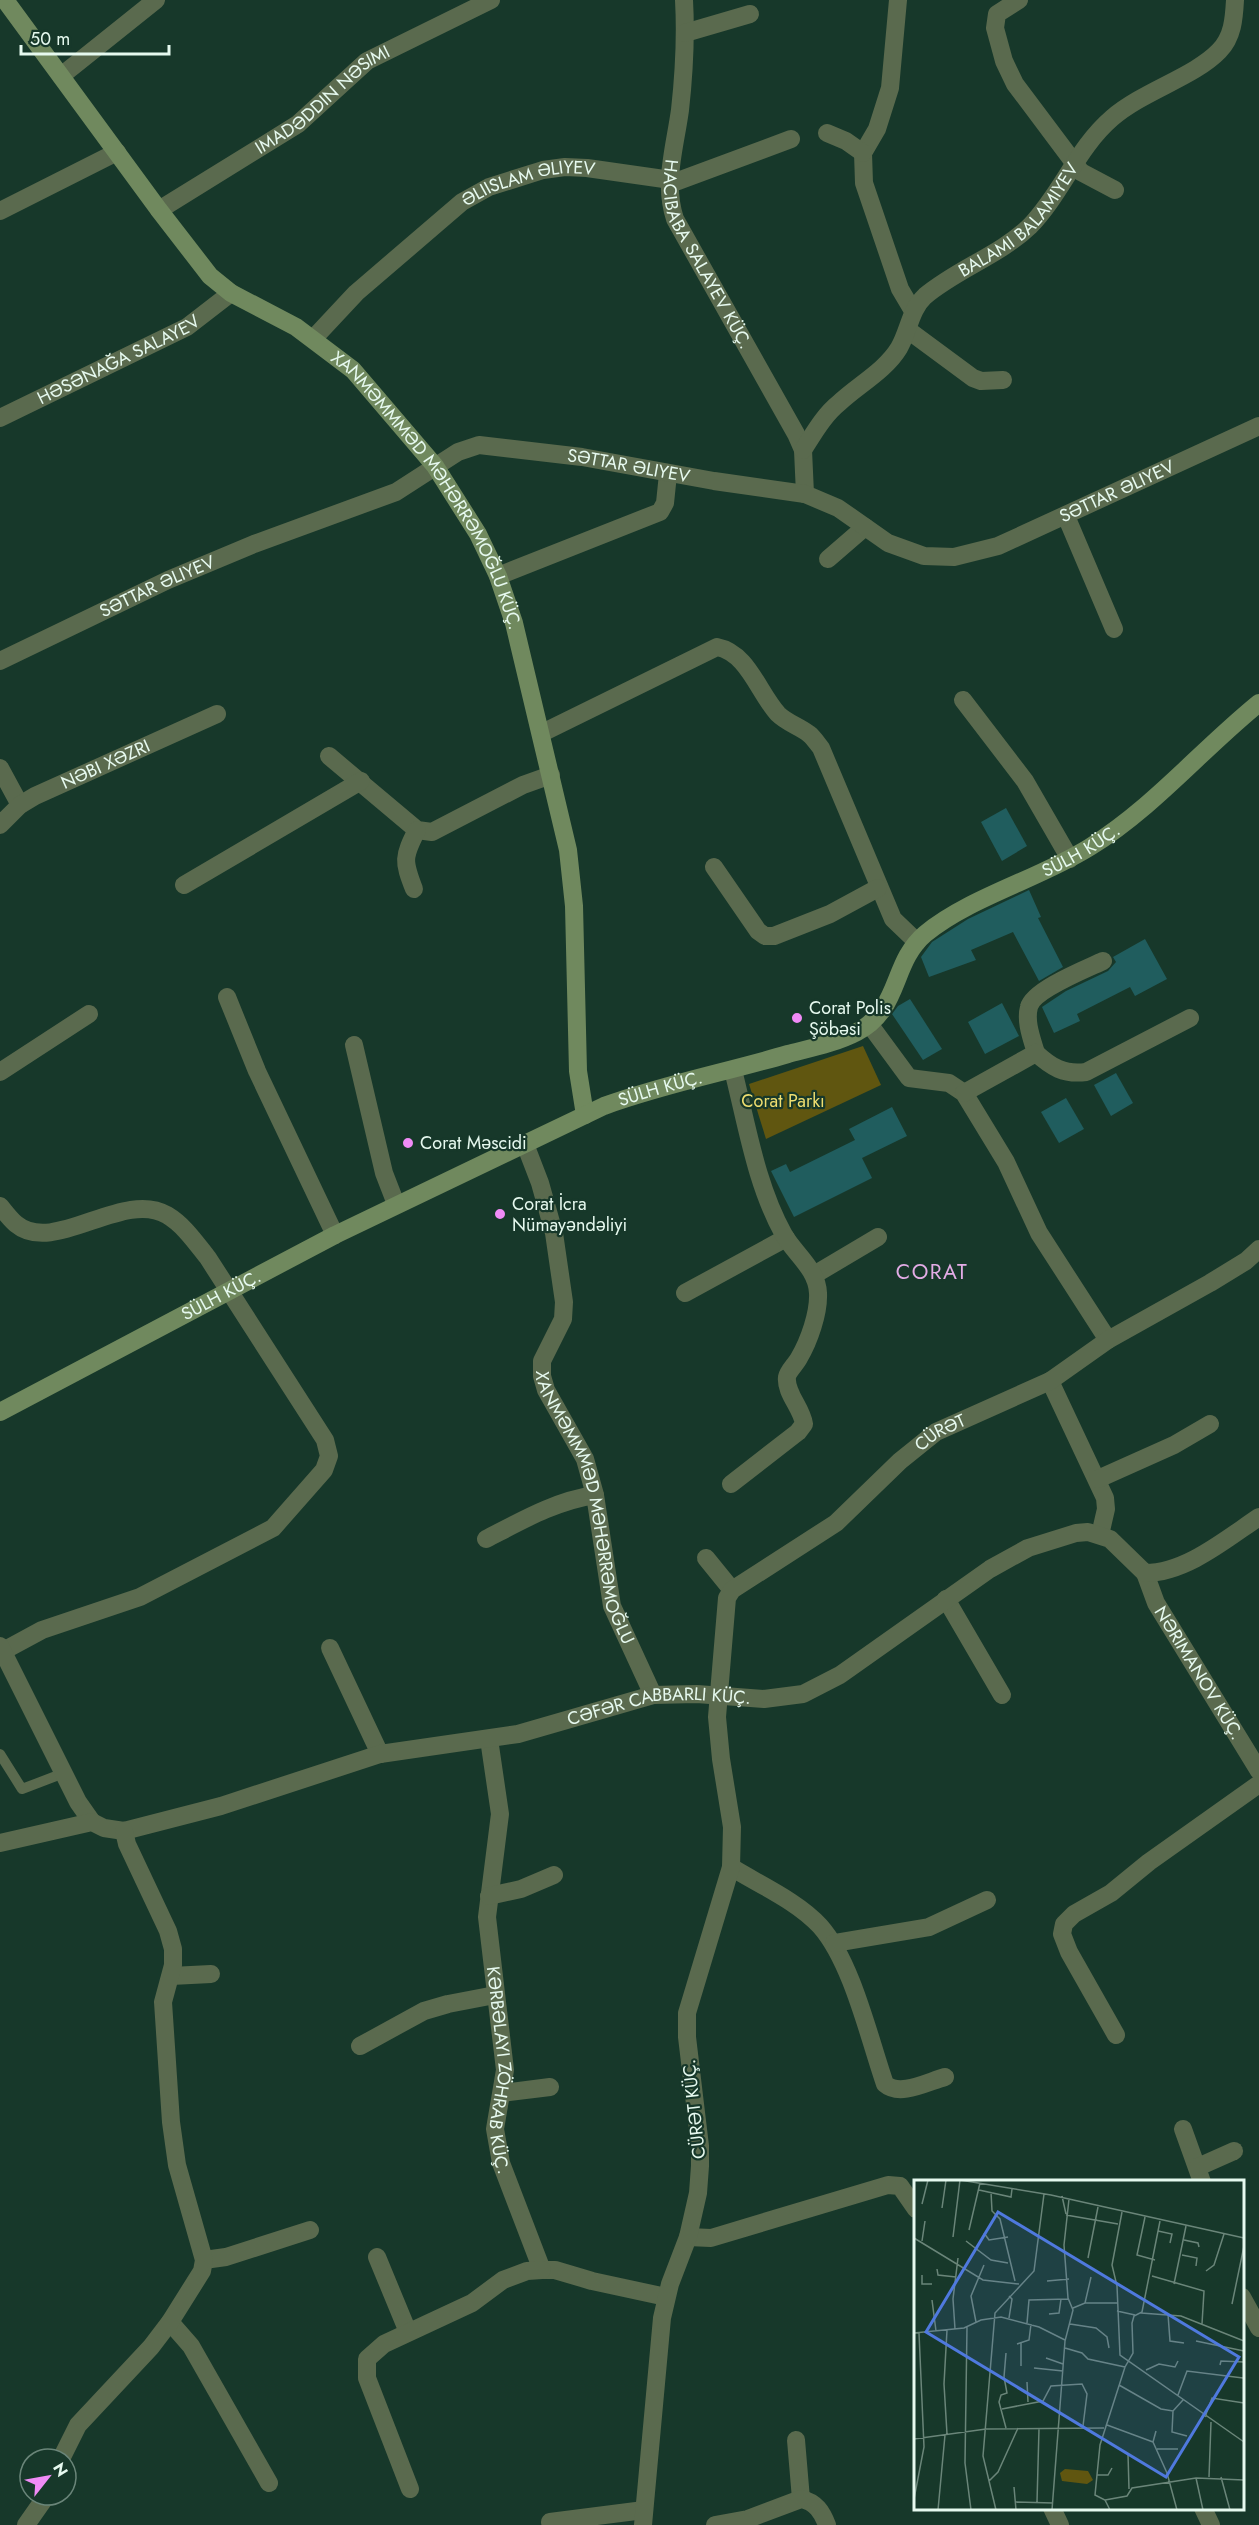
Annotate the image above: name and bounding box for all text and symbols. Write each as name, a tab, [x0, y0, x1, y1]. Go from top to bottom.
scale bar	[21, 18, 170, 56]
text: 50 m	[30, 26, 70, 52]
street label: IMADƏDDIN NƏSIMI	[250, 39, 394, 160]
street label: ƏLIISLAM ƏLIYEV	[456, 154, 597, 213]
street label: HACIBABA SALAYEV KÜÇ.	[657, 158, 759, 354]
street label: BALAMI BALAMIYEV	[953, 158, 1085, 283]
street label: HƏSƏNAĞA SALAYEV	[33, 308, 206, 411]
street label: XANMƏMMMƏD MƏHƏRRƏMOĞLU KÜÇ.	[326, 345, 528, 632]
street label: SƏTTAR ƏLIYEV	[566, 442, 692, 489]
street label: SƏTTAR ƏLIYEV	[1055, 454, 1179, 529]
street label: SƏTTAR ƏLIYEV	[95, 549, 219, 624]
street label: NƏBI XƏZRI	[57, 733, 154, 796]
street label: SÜLH KÜÇ.	[1038, 818, 1125, 883]
place label: Corat Polis Şöbəsi	[809, 995, 891, 1042]
marker: Corat Polis Şöbəsi	[790, 1011, 804, 1025]
street label: SÜLH KÜÇ.	[614, 1064, 705, 1113]
park label: Corat Parkı	[741, 1088, 825, 1114]
place label: Corat Məscidi	[420, 1130, 527, 1156]
marker: Corat Məscidi	[401, 1136, 415, 1150]
place label: Corat İcra Nümayəndəliyi	[512, 1191, 627, 1238]
marker: Corat İcra Nümayəndəliyi	[493, 1207, 507, 1221]
district label: CORAT	[896, 1257, 968, 1287]
street label: SÜLH KÜÇ.	[177, 1263, 265, 1327]
street label: XANMƏMMMƏD MƏHƏRRƏMOĞLU	[529, 1371, 641, 1649]
street label: CÜRƏT	[909, 1407, 970, 1457]
street label: NƏRIMANOV KÜÇ.	[1148, 1601, 1250, 1745]
street label: CƏFƏR CABBARLI KÜÇ.	[564, 1681, 752, 1732]
street label: KƏRBƏLAYI ZÖHRAB KÜÇ.	[480, 1965, 518, 2178]
street label: CÜRƏT KÜÇ.	[676, 2058, 712, 2160]
inset map	[914, 2180, 1244, 2510]
north arrow	[18, 2447, 78, 2507]
text: N	[47, 2458, 74, 2481]

